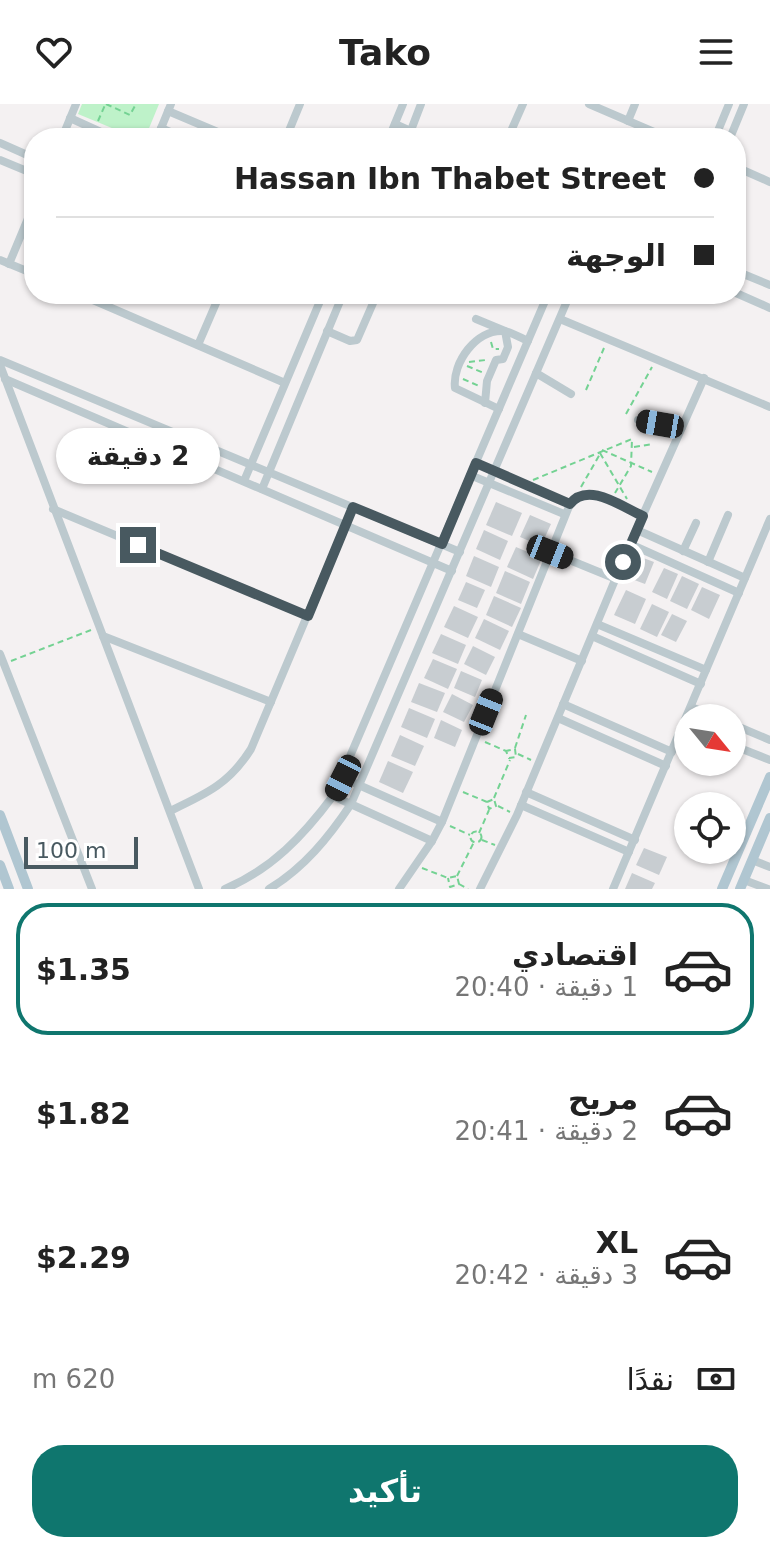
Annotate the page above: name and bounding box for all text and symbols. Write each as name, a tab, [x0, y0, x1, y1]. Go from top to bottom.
icon: heart	[32, 30, 76, 74]
icon: menu	[694, 30, 738, 74]
text: Tako	[339, 32, 431, 73]
text: Hassan Ibn Thabet Street	[234, 161, 666, 196]
text: الوجهة	[566, 238, 666, 273]
car	[634, 408, 686, 440]
callout: 2 دقيقة	[56, 429, 220, 485]
text: 2 دقيقة	[87, 441, 189, 471]
route end	[120, 527, 156, 563]
car	[523, 532, 577, 572]
route start	[605, 544, 641, 580]
car	[466, 685, 506, 739]
north arrow	[674, 704, 746, 776]
map controls	[674, 704, 746, 864]
car	[321, 751, 365, 805]
button: locate	[674, 792, 746, 864]
scale bar	[24, 833, 138, 869]
text: 100 m	[36, 838, 106, 863]
icon: car	[662, 933, 734, 1005]
text: اقتصادي	[512, 937, 638, 972]
text: $1.35	[36, 952, 131, 987]
text: 1 دقيقة · 20:40	[455, 972, 638, 1002]
icon: car	[662, 1077, 734, 1149]
text: مريح	[568, 1081, 638, 1116]
text: $1.82	[36, 1096, 131, 1131]
text: 2 دقيقة · 20:41	[455, 1116, 638, 1146]
icon: car	[662, 1221, 734, 1293]
text: XL	[596, 1225, 638, 1260]
text: $2.29	[36, 1240, 131, 1275]
text: 3 دقيقة · 20:42	[455, 1260, 638, 1290]
icon: cash	[694, 1357, 738, 1401]
text: نقدًا	[626, 1362, 674, 1397]
text: 620 m	[32, 1364, 115, 1394]
button: تأكيد	[32, 1445, 738, 1537]

